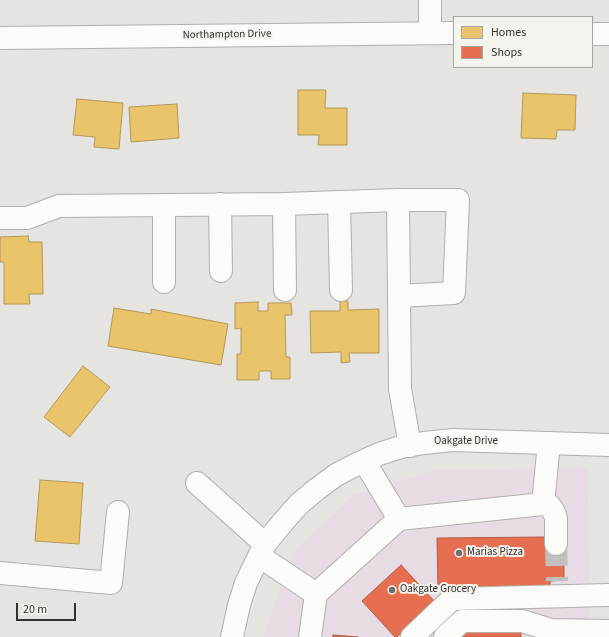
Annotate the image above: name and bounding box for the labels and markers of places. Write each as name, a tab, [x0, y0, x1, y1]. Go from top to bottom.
place label: Marias Pizza	[467, 546, 523, 560]
marker: Marias Pizza	[454, 548, 464, 558]
place label: Oakgate Grocery	[400, 583, 476, 597]
marker: Oakgate Grocery	[387, 585, 397, 595]

